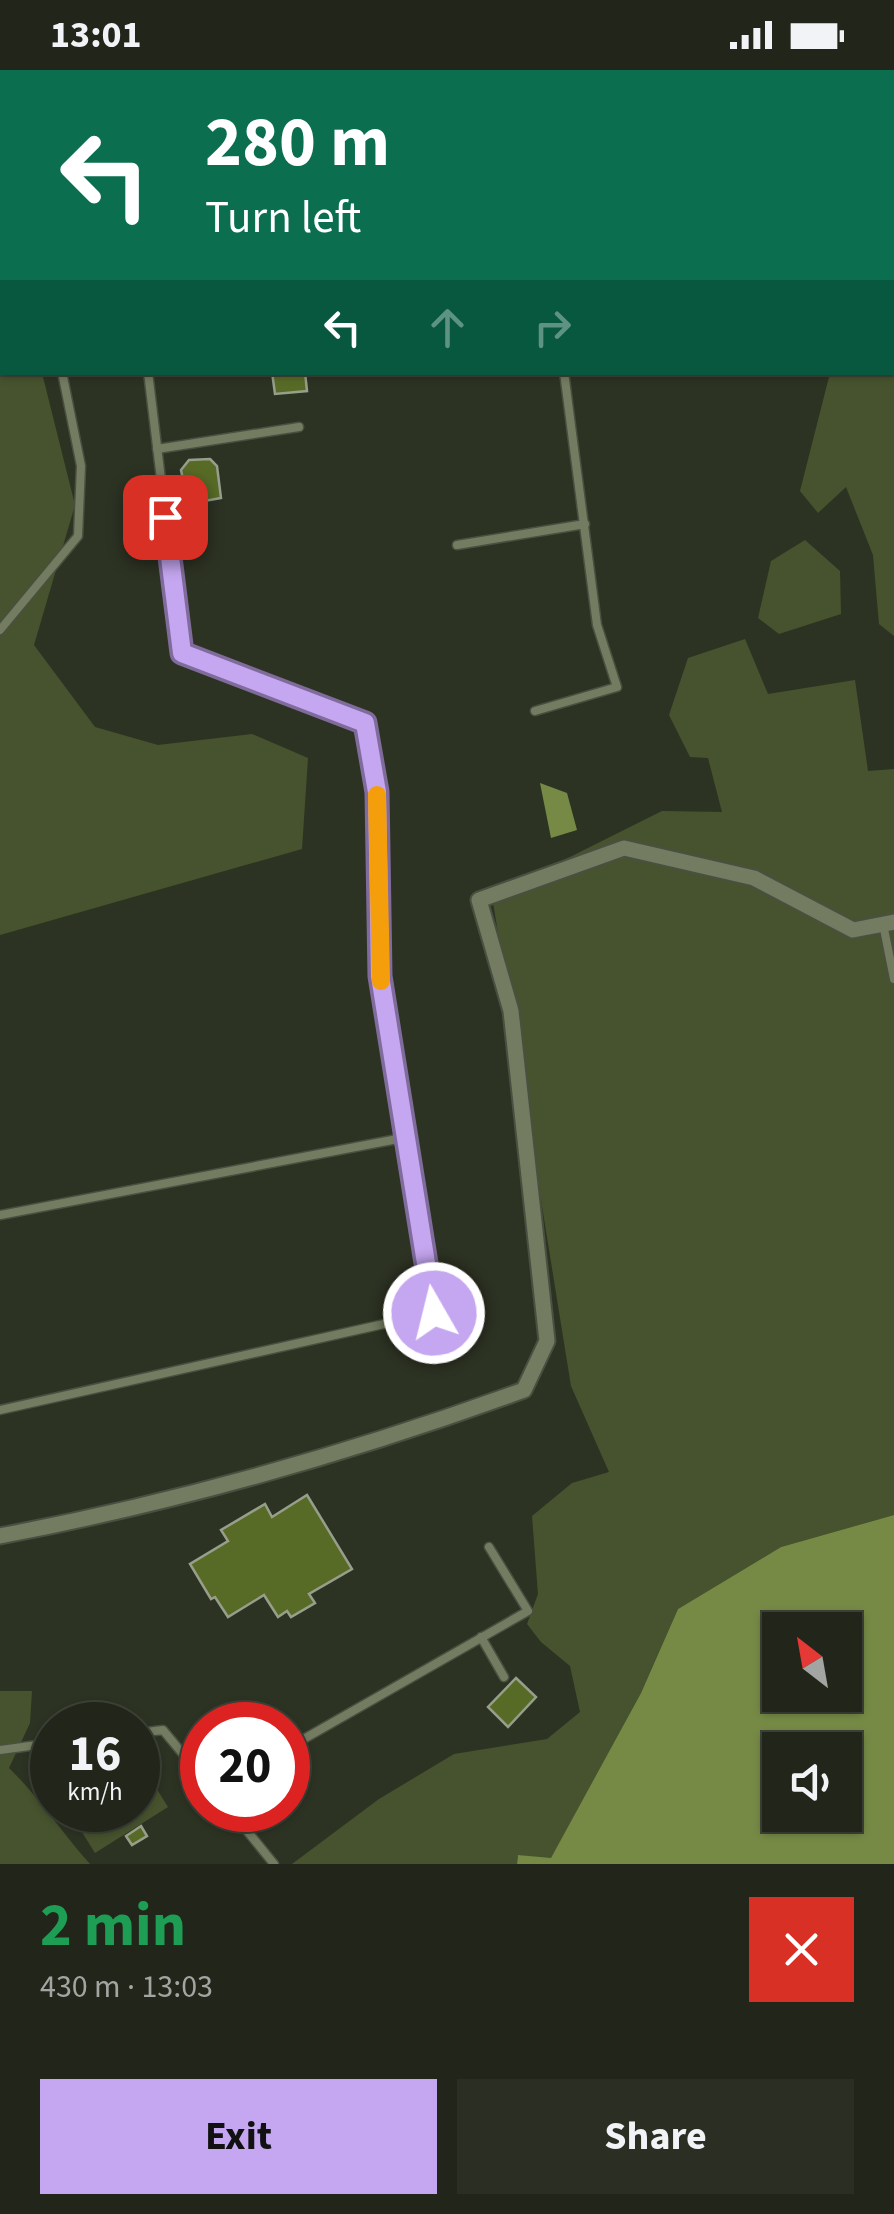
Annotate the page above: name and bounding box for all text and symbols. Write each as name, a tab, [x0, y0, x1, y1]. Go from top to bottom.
text: 13:01	[50, 8, 142, 62]
text: 280 m	[205, 93, 390, 193]
icon: left	[40, 110, 170, 240]
text: Turn left	[205, 186, 361, 250]
icon: left	[315, 300, 370, 355]
icon: ahead	[420, 300, 475, 355]
icon: right	[525, 300, 580, 355]
pin	[123, 475, 208, 560]
icon: arrive	[138, 490, 193, 545]
position arrow	[382, 1261, 486, 1365]
north arrow	[762, 1612, 862, 1712]
map controls	[762, 1612, 862, 1832]
speed limit sign: 20	[180, 1702, 310, 1832]
text: 16	[69, 1719, 121, 1790]
button: sound	[762, 1732, 862, 1832]
text: km/h	[67, 1774, 123, 1810]
text: 2 min	[40, 1884, 186, 1969]
button: close	[749, 1897, 854, 2002]
text: 430 m · 13:03	[40, 1964, 213, 2010]
button: Exit	[40, 2079, 437, 2194]
button: Share	[457, 2079, 854, 2194]

